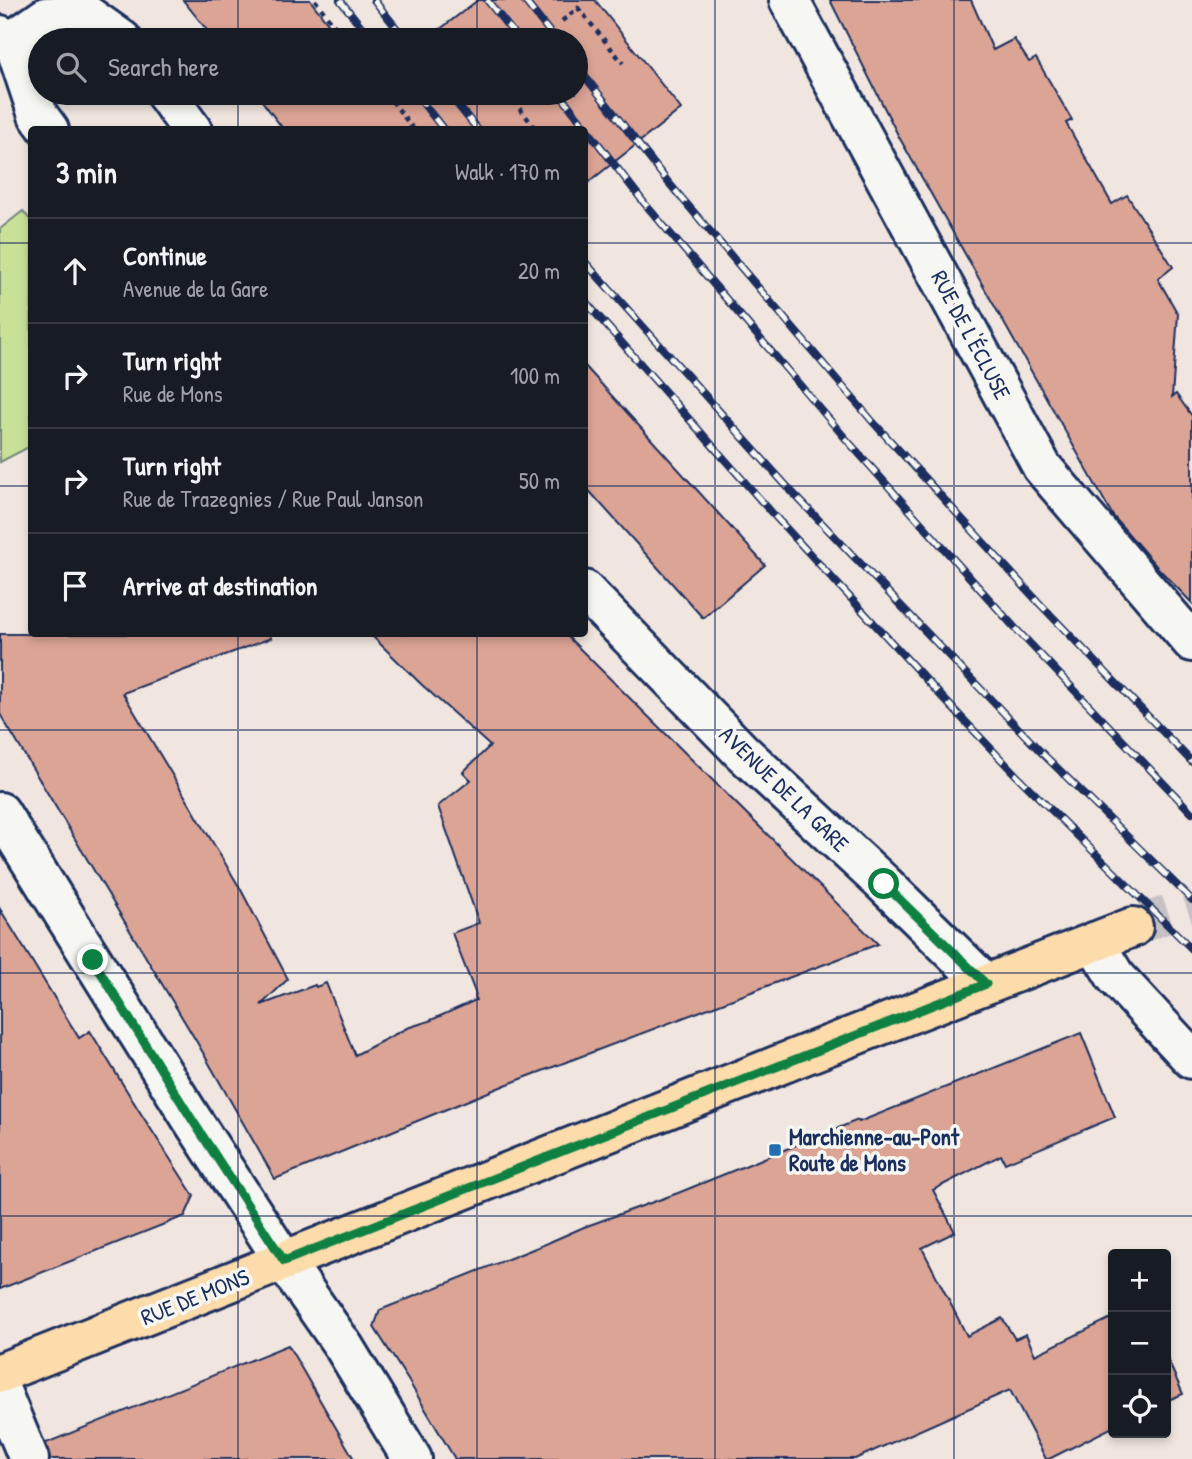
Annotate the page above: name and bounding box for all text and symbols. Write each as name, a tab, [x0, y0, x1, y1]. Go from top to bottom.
search box	[28, 28, 588, 105]
icon: search	[52, 48, 90, 86]
text: Search here	[108, 49, 219, 84]
text: 3 min	[56, 152, 117, 192]
text: Walk · 170 m	[455, 156, 560, 187]
text: Continue	[123, 238, 207, 273]
icon: ahead	[56, 252, 94, 290]
text: 20 m	[518, 255, 560, 286]
street label: RUE DE L'ÉCLUSE	[924, 265, 1018, 405]
text: Avenue de la Gare	[123, 273, 269, 304]
text: Turn right	[123, 343, 221, 378]
icon: right	[56, 357, 94, 395]
text: 100 m	[510, 360, 560, 391]
text: Rue de Mons	[123, 378, 223, 409]
text: Turn right	[123, 448, 221, 483]
icon: right	[56, 462, 94, 500]
text: 50 m	[519, 465, 560, 496]
text: Rue de Trazegnies / Rue Paul Janson	[123, 483, 423, 514]
icon: arrive	[56, 567, 94, 605]
text: Arrive at destination	[123, 568, 318, 603]
street label: AVENUE DE LA GARE	[713, 719, 856, 858]
route start	[868, 868, 899, 899]
route end	[77, 944, 108, 975]
place label: Marchienne-au-Pont Route de Mons	[789, 1121, 960, 1178]
marker: Marchienne-au-Pont Route de Mons	[767, 1142, 783, 1158]
map controls	[1108, 1249, 1171, 1438]
button: +	[1108, 1249, 1171, 1312]
street label: RUE DE MONS	[136, 1261, 254, 1332]
button: −	[1108, 1312, 1171, 1375]
button: locate	[1108, 1375, 1171, 1438]

